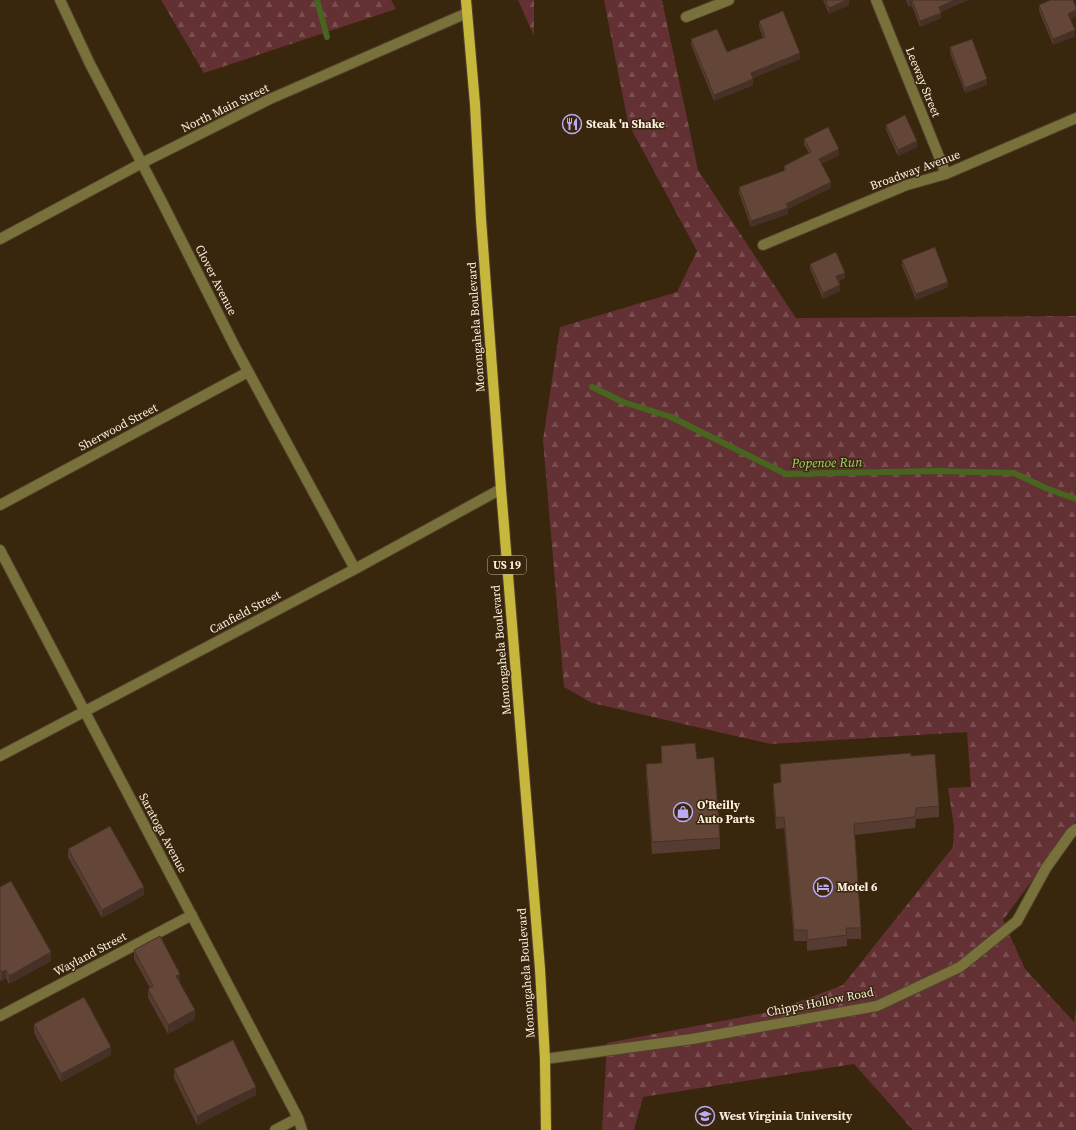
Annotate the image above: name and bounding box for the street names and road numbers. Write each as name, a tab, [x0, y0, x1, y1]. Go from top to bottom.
street label: Leeway Street	[902, 45, 944, 119]
street label: North Main Street	[178, 80, 272, 136]
street label: Broadway Avenue	[868, 146, 962, 194]
street label: Clover Avenue	[191, 242, 241, 318]
street label: Monongahela Boulevard	[463, 261, 489, 393]
street label: Sherwood Street	[76, 399, 160, 455]
road number: US 19	[488, 556, 526, 574]
street label: Monongahela Boulevard	[487, 584, 515, 716]
street label: Canfield Street	[207, 586, 283, 637]
street label: Saratoga Avenue	[135, 790, 191, 876]
street label: Monongahela Boulevard	[513, 907, 539, 1039]
street label: Wayland Street	[51, 928, 129, 980]
street label: Chipps Hollow Road	[765, 984, 875, 1020]

